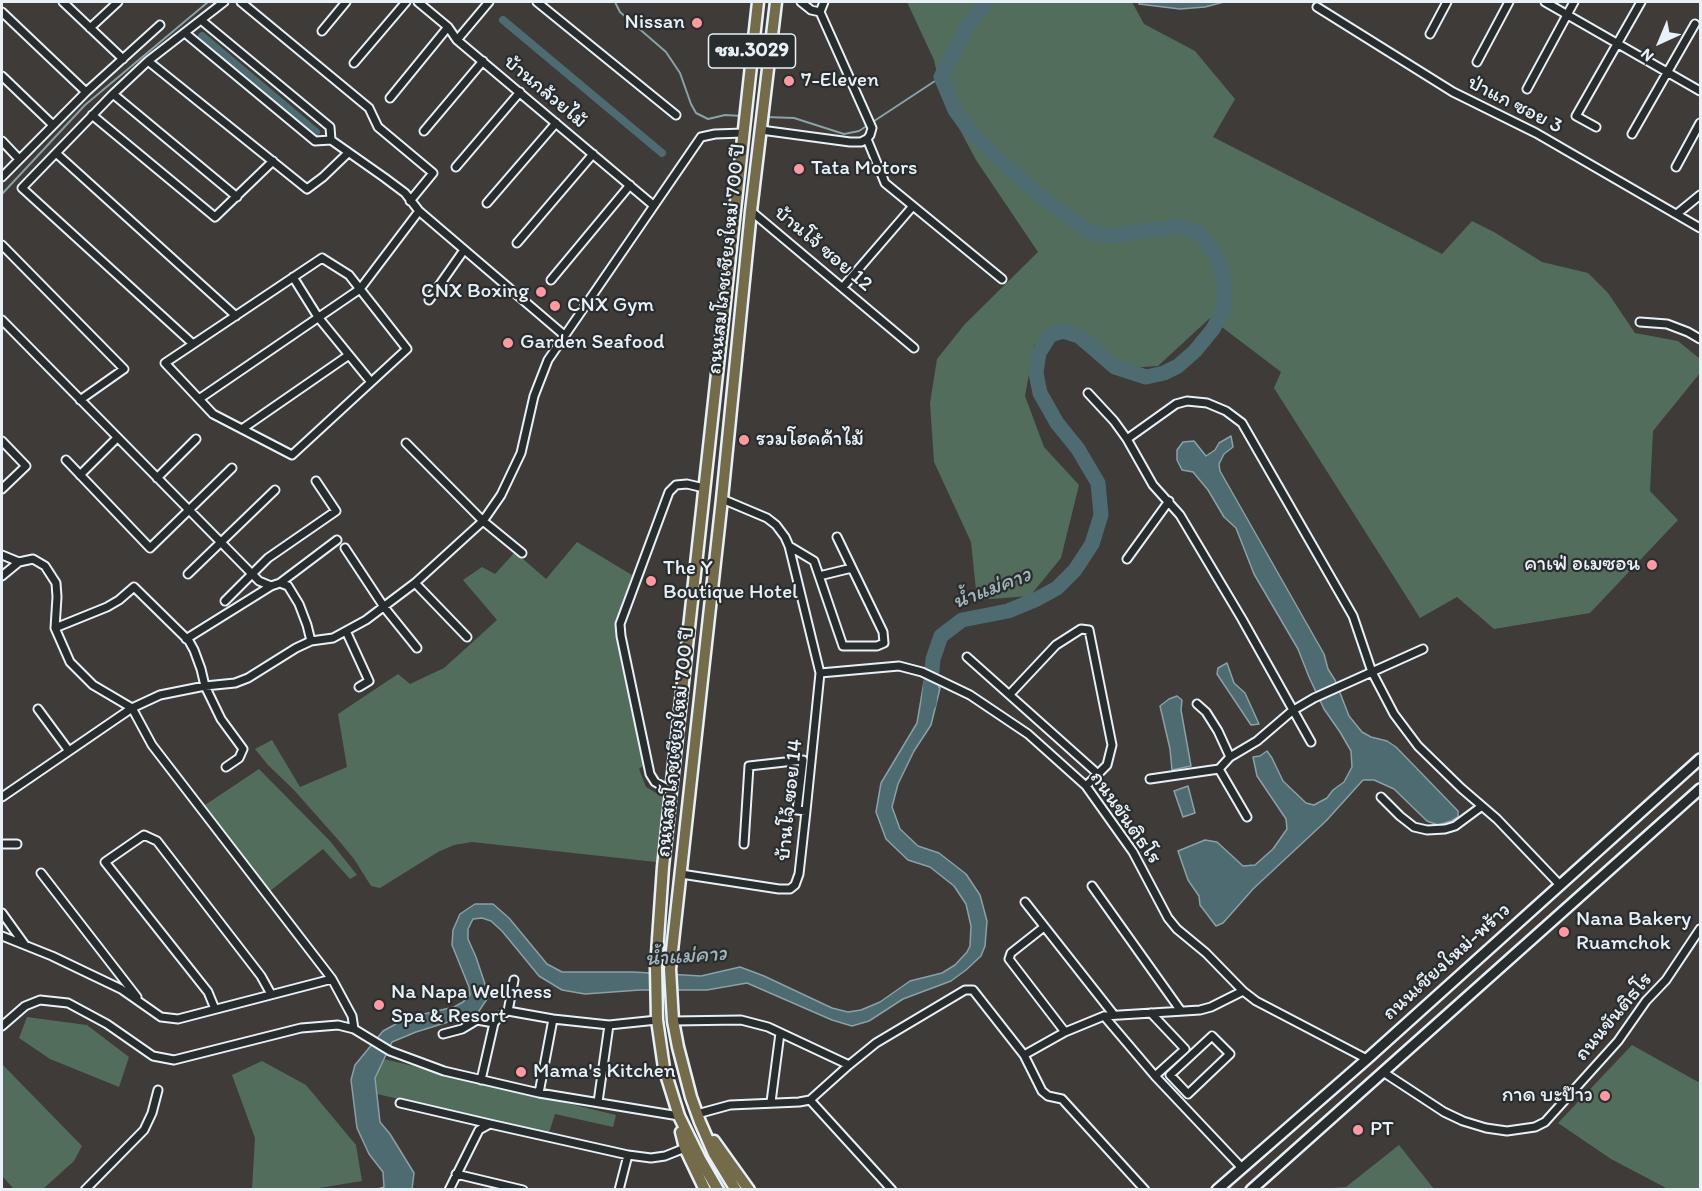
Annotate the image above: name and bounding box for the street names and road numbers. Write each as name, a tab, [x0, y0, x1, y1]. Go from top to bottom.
road number: ชม.3029	[708, 34, 795, 68]
street label: บ้านกล้วยไม้	[498, 50, 592, 134]
street label: ป่าแก ซอย 3	[1463, 70, 1567, 140]
street label: ถนนสมโภชเชียงใหม่ 700 ปี	[702, 143, 752, 375]
street label: บ้านโจ้ ซอย 12	[769, 201, 877, 297]
street label: ถนนสมโภชเชียงใหม่ 700 ปี	[651, 626, 701, 858]
street label: บ้านโจ้ ซอย 14	[771, 738, 809, 862]
street label: ถนนขันติธโร	[1084, 766, 1166, 870]
street label: ถนนเชียงใหม่-พร้าว	[1378, 898, 1516, 1026]
street label: ถนนขันติธโร	[1570, 967, 1658, 1067]

